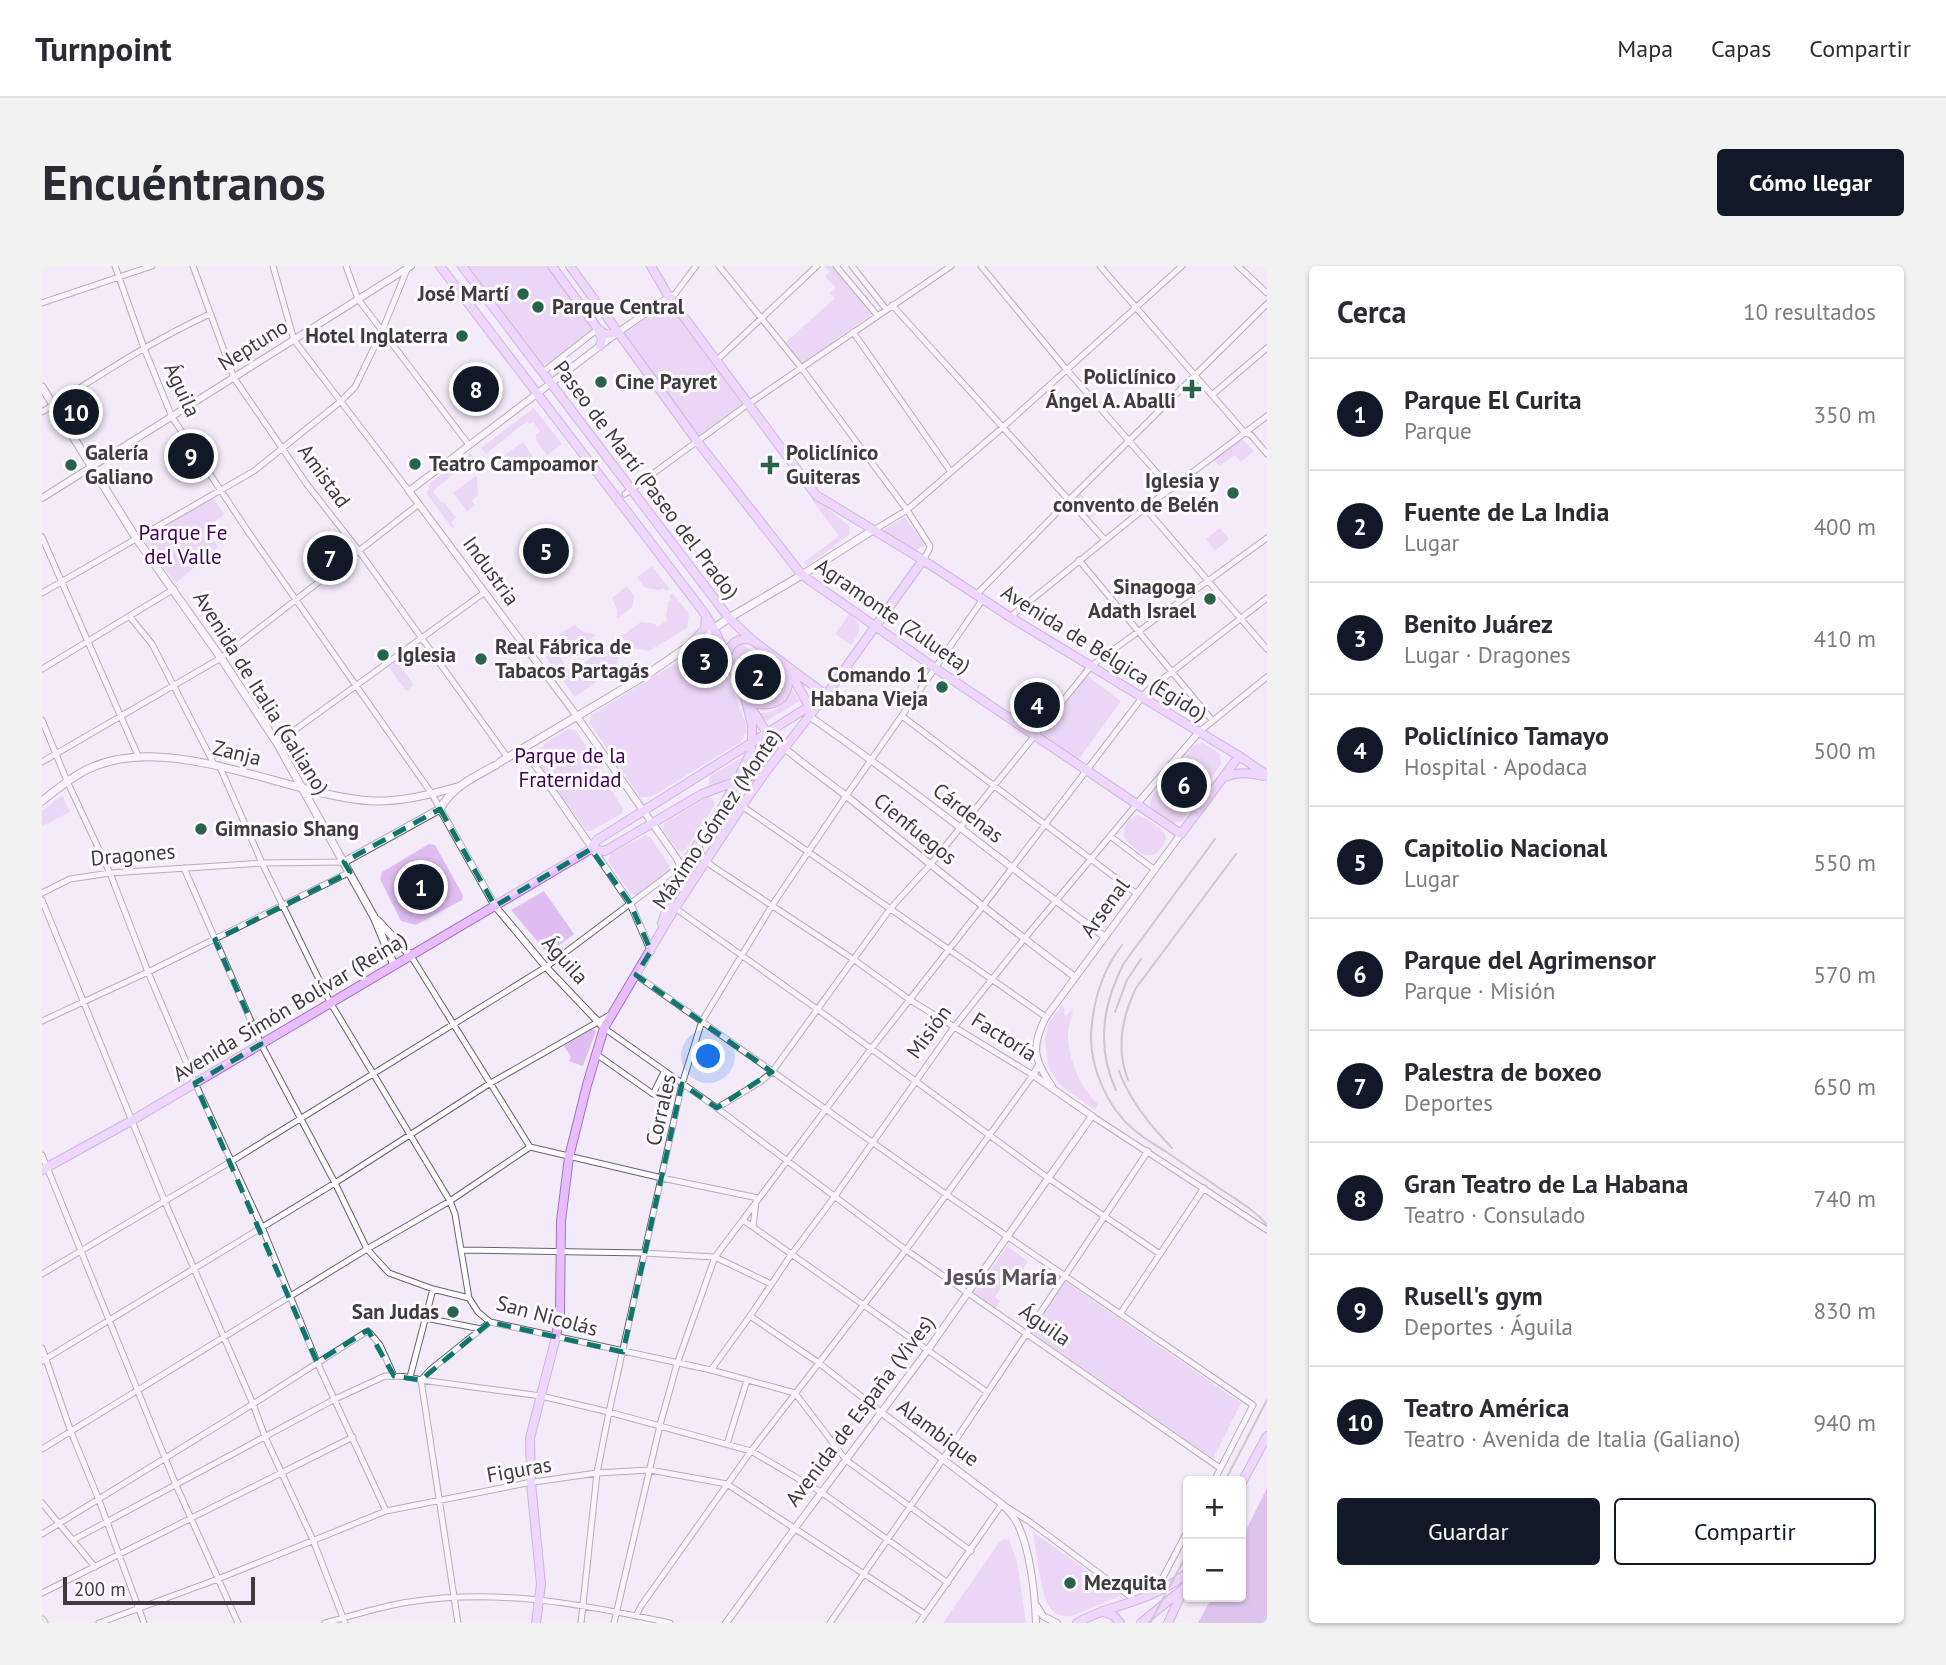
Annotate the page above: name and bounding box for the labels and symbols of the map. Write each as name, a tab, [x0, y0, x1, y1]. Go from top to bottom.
place label: José Martí	[417, 280, 509, 307]
marker: José Martí	[515, 286, 531, 302]
place label: Parque Central	[552, 293, 685, 320]
marker: Parque Central	[530, 299, 546, 315]
street label: Neptuno	[213, 313, 293, 377]
place label: Hotel Inglaterra	[305, 322, 448, 349]
marker: Hotel Inglaterra	[454, 328, 470, 344]
street label: Paseo de Martí (Paseo del Prado)	[548, 355, 745, 605]
street label: Águila	[158, 358, 207, 421]
pin: 8	[453, 363, 499, 415]
place label: Policlínico Ángel A. Aballi	[1046, 363, 1176, 414]
place label: Cine Payret	[615, 368, 718, 395]
marker: Cine Payret	[593, 374, 609, 390]
marker: Policlínico Ángel A. Aballi	[1182, 379, 1202, 399]
pin: 10	[53, 386, 99, 438]
pin: 9	[168, 430, 214, 482]
street label: Amistad	[292, 438, 357, 513]
place label: Galería Galiano	[85, 439, 153, 490]
place label: Policlínico Guiteras	[786, 439, 878, 490]
place label: Teatro Campoamor	[429, 450, 598, 477]
marker: Policlínico Guiteras	[760, 455, 780, 475]
marker: Teatro Campoamor	[407, 456, 423, 472]
marker: Galería Galiano	[63, 457, 79, 473]
place label: Iglesia y convento de Belén	[1053, 467, 1220, 518]
marker: Iglesia y convento de Belén	[1225, 485, 1241, 501]
park label: Parque Fe del Valle	[139, 519, 227, 570]
pin: 5	[523, 525, 569, 577]
street label: Industria	[457, 531, 526, 611]
pin: 7	[307, 532, 353, 584]
street label: Agramonte (Zulueta)	[810, 552, 976, 679]
place label: Sinagoga Adath Israel	[1088, 573, 1197, 624]
street label: Avenida de Bélgica (Egido)	[996, 578, 1212, 727]
street label: Avenida de Italia (Galiano)	[188, 586, 335, 800]
marker: Sinagoga Adath Israel	[1202, 591, 1218, 607]
place label: Real Fábrica de Tabacos Partagás	[495, 633, 649, 684]
pin: 3	[682, 635, 728, 687]
place label: Iglesia	[397, 641, 456, 668]
marker: Iglesia	[375, 647, 391, 663]
marker: Real Fábrica de Tabacos Partagás	[473, 651, 489, 667]
pin: 2	[735, 651, 781, 703]
place label: Comando 1 Habana Vieja	[811, 661, 928, 712]
marker: Comando 1 Habana Vieja	[934, 679, 950, 695]
pin: 4	[1014, 679, 1060, 731]
street label: Máximo Gómez (Monte)	[646, 723, 787, 914]
street label: Zanja	[210, 733, 264, 772]
park label: Parque de la Fraternidad	[514, 742, 626, 793]
pin: 6	[1161, 759, 1207, 811]
street label: Cárdenas	[928, 777, 1009, 849]
street label: Cienfuegos	[868, 787, 963, 870]
place label: Gimnasio Shang	[215, 815, 359, 842]
marker: Gimnasio Shang	[193, 821, 209, 837]
street label: Dragones	[90, 837, 176, 872]
pin: 1	[398, 861, 444, 913]
street label: Arsenal	[1074, 873, 1135, 943]
street label: Avenida Simón Bolívar (Reina)	[168, 926, 412, 1087]
street label: Águila	[536, 930, 594, 990]
street label: Misión	[900, 1000, 957, 1064]
street label: Factoría	[967, 1006, 1042, 1067]
your location	[691, 1039, 725, 1073]
street label: Corrales	[639, 1071, 682, 1148]
district label: Jesús María	[944, 1262, 1057, 1291]
street label: San Nicolás	[493, 1289, 601, 1342]
street label: Águila	[1014, 1297, 1076, 1352]
place label: San Judas	[352, 1298, 439, 1325]
marker: San Judas	[445, 1304, 461, 1320]
street label: Avenida de España (Vives)	[779, 1310, 940, 1512]
street label: Alambique	[892, 1393, 985, 1472]
street label: Figuras	[484, 1451, 554, 1488]
place label: Mezquita	[1084, 1569, 1167, 1596]
scale bar	[63, 1574, 256, 1606]
marker: Mezquita	[1062, 1575, 1078, 1591]

